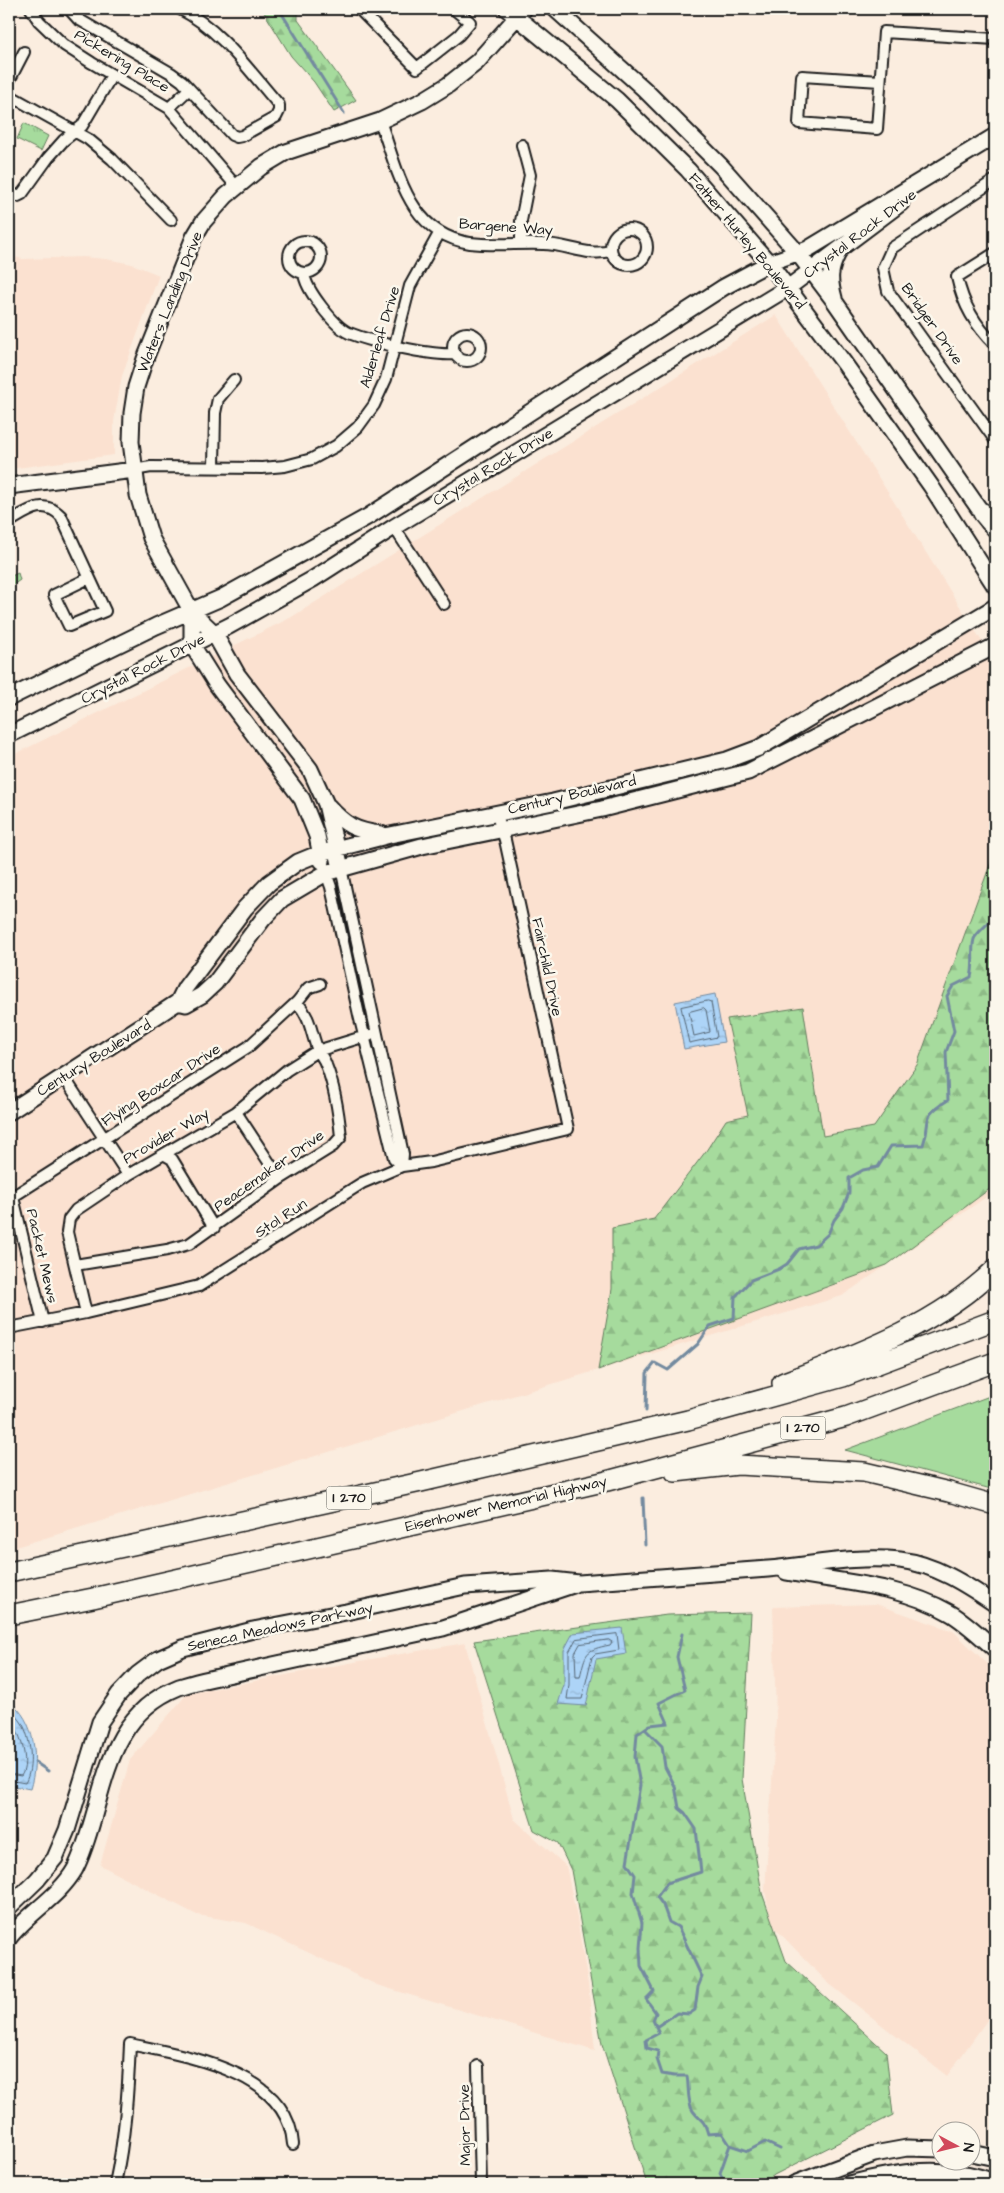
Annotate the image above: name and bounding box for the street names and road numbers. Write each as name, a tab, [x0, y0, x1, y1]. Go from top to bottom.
street label: Pickering Place	[70, 24, 174, 99]
street label: Father Hurley Boulevard	[683, 168, 811, 315]
street label: Crystal Rock Drive	[799, 184, 922, 284]
street label: Bargene Way	[458, 213, 554, 242]
street label: Waters Landing Drive	[132, 228, 209, 376]
street label: Bridger Drive	[895, 279, 968, 370]
street label: Alderleaf Drive	[355, 284, 405, 390]
street label: Crystal Rock Drive	[429, 423, 558, 512]
street label: Crystal Rock Drive	[77, 629, 209, 710]
street label: Century Boulevard	[506, 770, 639, 821]
street label: Fairchild Drive	[526, 916, 568, 1018]
street label: Century Boulevard	[33, 1014, 156, 1102]
street label: Flying Boxcar Drive	[97, 1039, 225, 1132]
street label: Provider Way	[119, 1103, 213, 1170]
street label: Peacemaker Drive	[210, 1125, 328, 1217]
street label: Stol Run	[251, 1193, 312, 1243]
street label: Packet Mews	[21, 1207, 63, 1306]
road number: I 270	[780, 1416, 826, 1440]
street label: Eisenhower Memorial Highway	[403, 1471, 609, 1538]
road number: I 270	[326, 1486, 372, 1510]
street label: Seneca Meadows Parkway	[185, 1597, 375, 1658]
street label: Major Drive	[454, 2084, 476, 2166]

